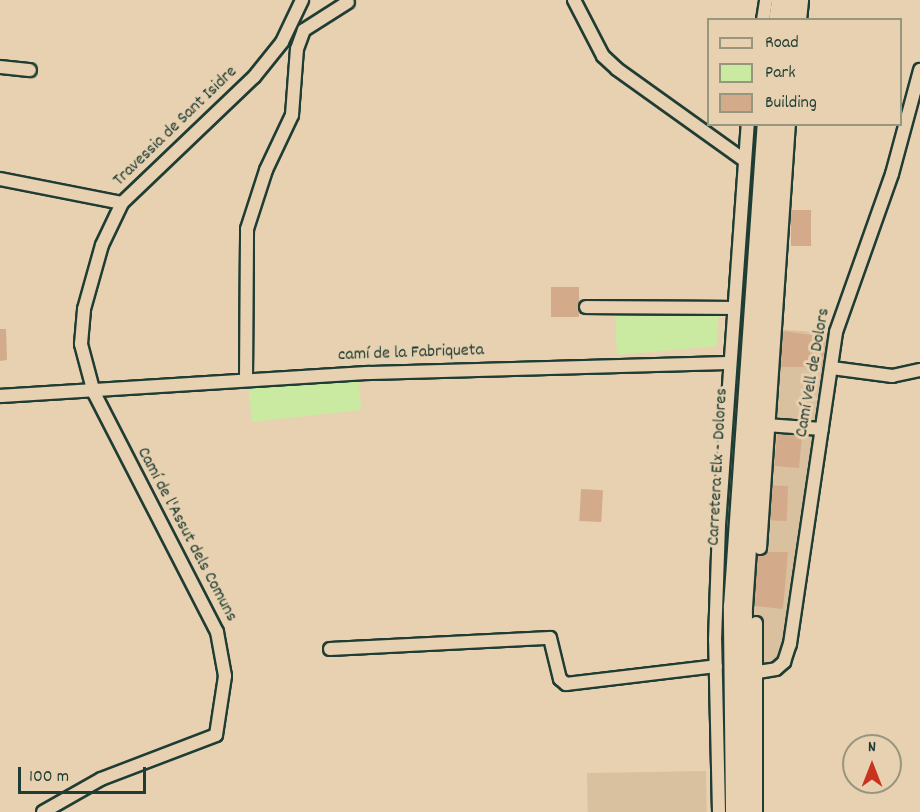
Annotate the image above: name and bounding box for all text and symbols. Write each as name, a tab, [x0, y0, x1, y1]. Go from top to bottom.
legend	[707, 18, 902, 126]
text: Road	[765, 31, 799, 56]
text: Park	[765, 61, 796, 86]
street label: Travessia de Sant Isidre	[109, 62, 243, 192]
text: Building	[765, 91, 817, 116]
street label: Camí Vell de Dolors	[792, 307, 836, 439]
street label: camí de la Fabriqueta	[338, 341, 484, 367]
street label: Carretera Elx - Dolores	[704, 388, 734, 546]
street label: Camí de l'Assut dels Comuns	[131, 444, 241, 626]
north arrow	[842, 734, 902, 794]
text: N	[868, 736, 876, 759]
scale bar	[21, 755, 148, 793]
text: 100 m	[29, 765, 69, 790]

